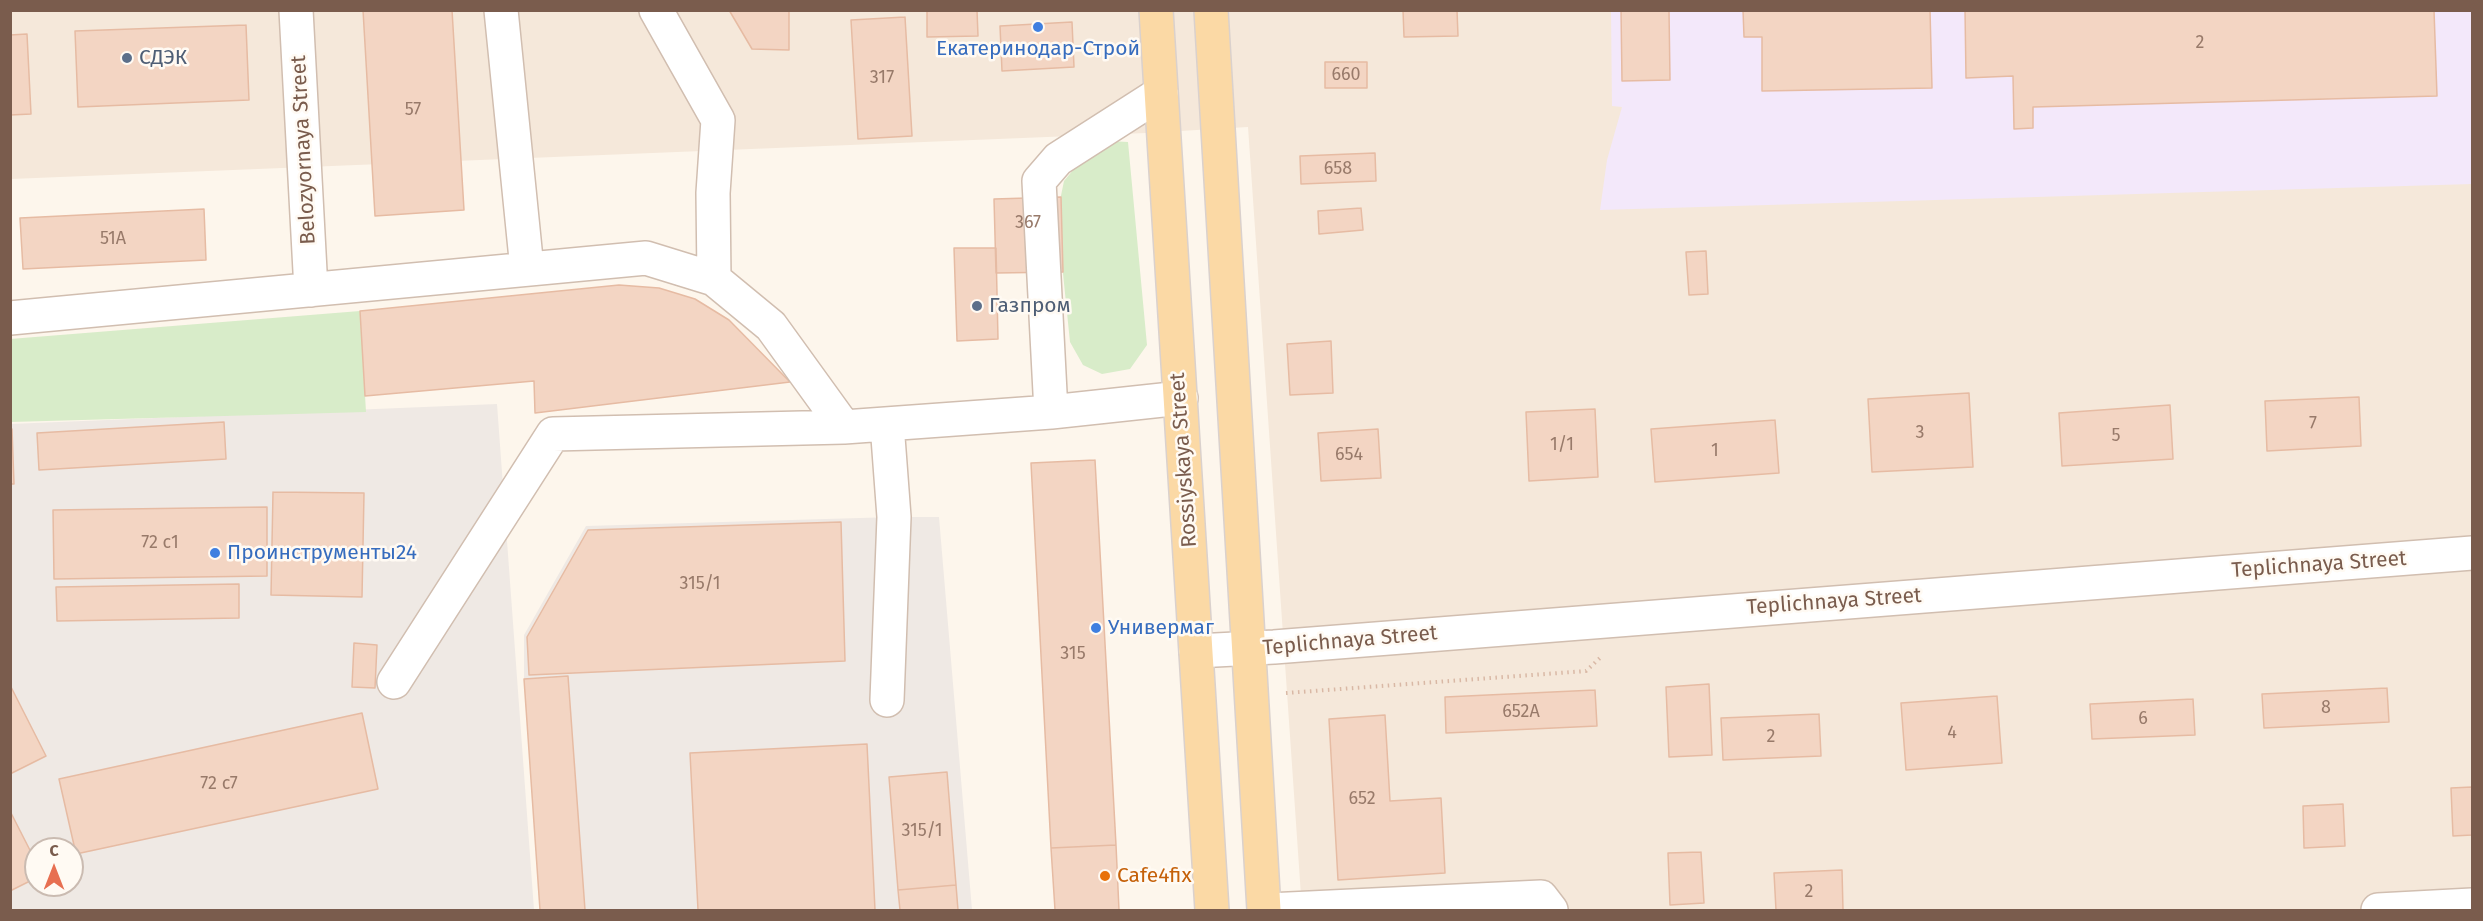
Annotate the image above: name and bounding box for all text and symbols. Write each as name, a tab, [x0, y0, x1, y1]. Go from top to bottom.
marker: Екатеринодар-Строй	[1031, 20, 1045, 34]
house number: 2	[2196, 32, 2204, 54]
place label: Екатеринодар-Строй	[936, 36, 1140, 62]
place label: СДЭК	[139, 45, 187, 71]
marker: СДЭК	[120, 51, 134, 65]
street label: Belozyornaya Street	[286, 55, 322, 245]
house number: 660	[1331, 64, 1361, 86]
house number: 317	[870, 67, 894, 89]
house number: 57	[405, 99, 421, 121]
house number: 658	[1324, 158, 1352, 180]
house number: 367	[1015, 212, 1041, 234]
house number: 51А	[100, 228, 126, 250]
place label: Газпром	[989, 293, 1071, 319]
marker: Газпром	[970, 299, 984, 313]
street label: Rossiyskaya Street	[1165, 372, 1203, 548]
house number: 7	[2309, 413, 2317, 435]
house number: 3	[1916, 422, 1924, 444]
house number: 5	[2111, 425, 2121, 447]
house number: 1/1	[1550, 434, 1574, 456]
house number: 1	[1711, 440, 1719, 462]
house number: 654	[1335, 444, 1363, 466]
house number: 72 с1	[141, 532, 179, 554]
place label: Проинструменты24	[227, 540, 417, 566]
marker: Проинструменты24	[208, 546, 222, 560]
street label: Teplichnaya Street	[2231, 546, 2407, 584]
house number: 315/1	[679, 573, 721, 595]
street label: Teplichnaya Street	[1746, 583, 1922, 621]
place label: Универмаг	[1108, 615, 1214, 641]
marker: Универмаг	[1089, 621, 1103, 635]
street label: Teplichnaya Street	[1262, 621, 1438, 661]
house number: 315	[1060, 643, 1086, 665]
house number: 8	[2321, 697, 2331, 719]
house number: 652А	[1502, 701, 1540, 723]
house number: 6	[2138, 708, 2148, 730]
house number: 4	[1947, 722, 1957, 744]
house number: 2	[1767, 726, 1775, 748]
house number: 72 с7	[200, 773, 238, 795]
house number: 652	[1348, 788, 1376, 810]
house number: 315/1	[901, 820, 943, 842]
north arrow	[24, 837, 84, 897]
text: С	[49, 841, 59, 860]
place label: Cafe4fix	[1117, 863, 1192, 889]
marker: Cafe4fix	[1098, 869, 1112, 883]
house number: 2	[1805, 881, 1813, 903]

